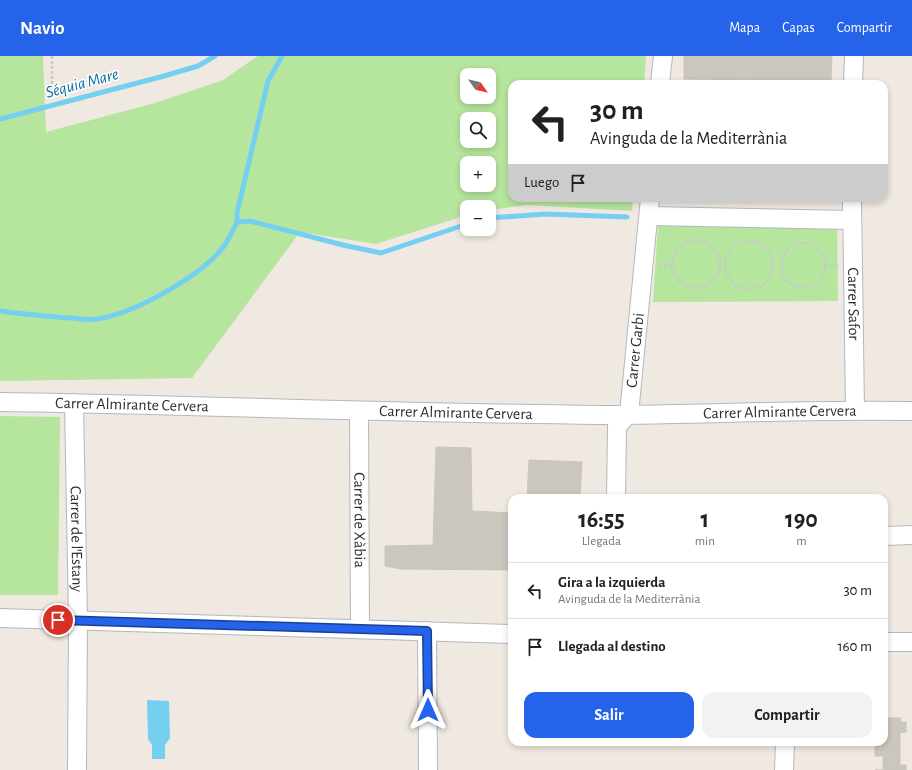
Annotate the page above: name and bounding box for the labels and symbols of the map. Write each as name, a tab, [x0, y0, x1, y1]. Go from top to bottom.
water label: Séquia Mare	[44, 65, 121, 102]
north arrow	[460, 68, 496, 104]
street label: Carrer Safor	[845, 267, 862, 341]
street label: Carrer Garbi	[624, 312, 647, 388]
street label: Carrer Almirante Cervera	[55, 395, 209, 414]
street label: Carrer Almirante Cervera	[379, 403, 533, 422]
street label: Carrer Almirante Cervera	[703, 403, 857, 422]
street label: Carrer de Xàbia	[351, 472, 368, 568]
street label: Carrer de l'Estany	[68, 486, 85, 592]
pin	[41, 603, 75, 637]
position arrow	[407, 689, 449, 731]

